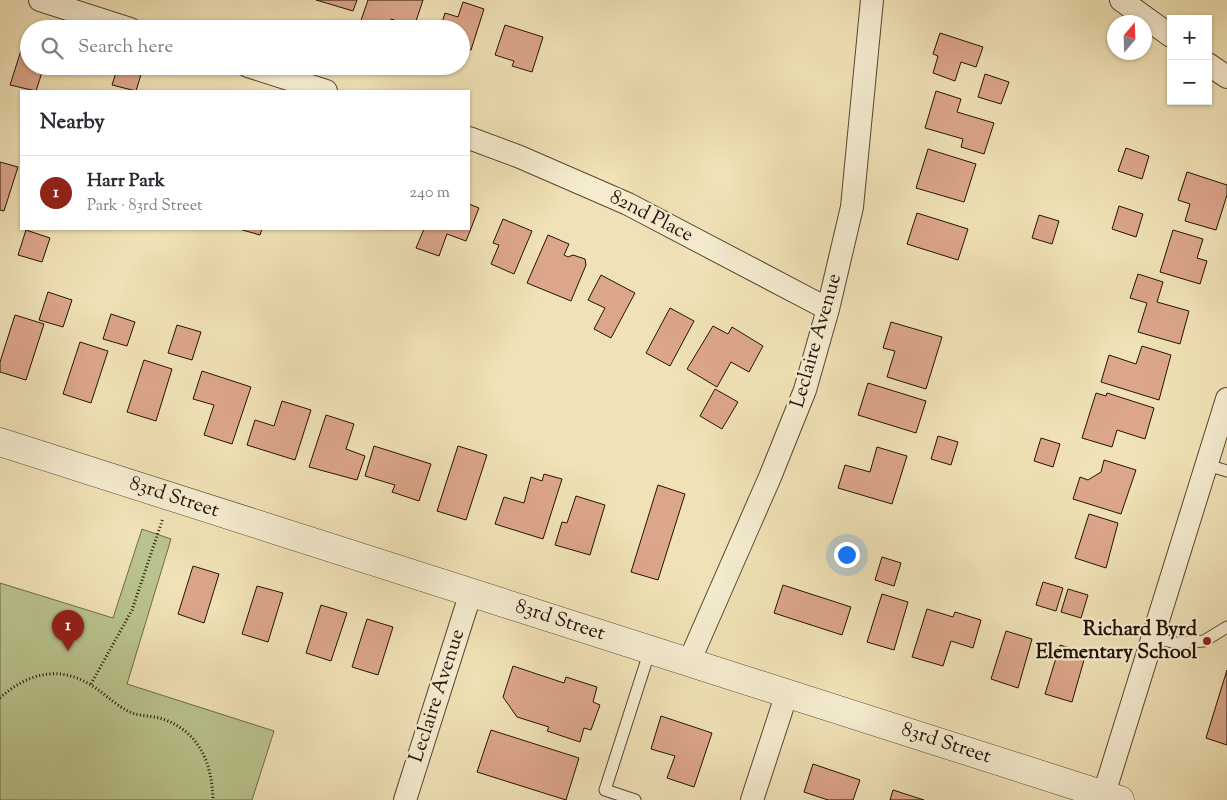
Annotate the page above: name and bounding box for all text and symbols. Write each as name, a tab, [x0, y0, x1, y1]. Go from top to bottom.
north arrow	[1107, 15, 1152, 60]
map controls	[1167, 15, 1212, 105]
button: +	[1167, 15, 1212, 60]
search box	[20, 20, 470, 75]
icon: search	[38, 34, 66, 62]
text: Search here	[78, 34, 173, 61]
button: −	[1167, 60, 1212, 105]
text: Nearby	[40, 108, 105, 138]
text: Harr Park	[87, 168, 165, 195]
text: 1	[53, 182, 59, 205]
text: 240 m	[409, 182, 450, 205]
street label: 82nd Place	[604, 184, 698, 250]
text: Park · 83rd Street	[87, 195, 203, 218]
street label: Leclaire Avenue	[784, 270, 850, 412]
street label: 83rd Street	[125, 470, 223, 526]
your location	[834, 542, 860, 568]
street label: 83rd Street	[511, 593, 609, 649]
pin: 1	[52, 610, 84, 651]
place label: Richard Byrd Elementary School	[1036, 616, 1198, 668]
street label: Leclaire Avenue	[403, 626, 473, 766]
marker: Richard Byrd Elementary School	[1201, 635, 1213, 647]
street label: 83rd Street	[897, 716, 995, 772]

